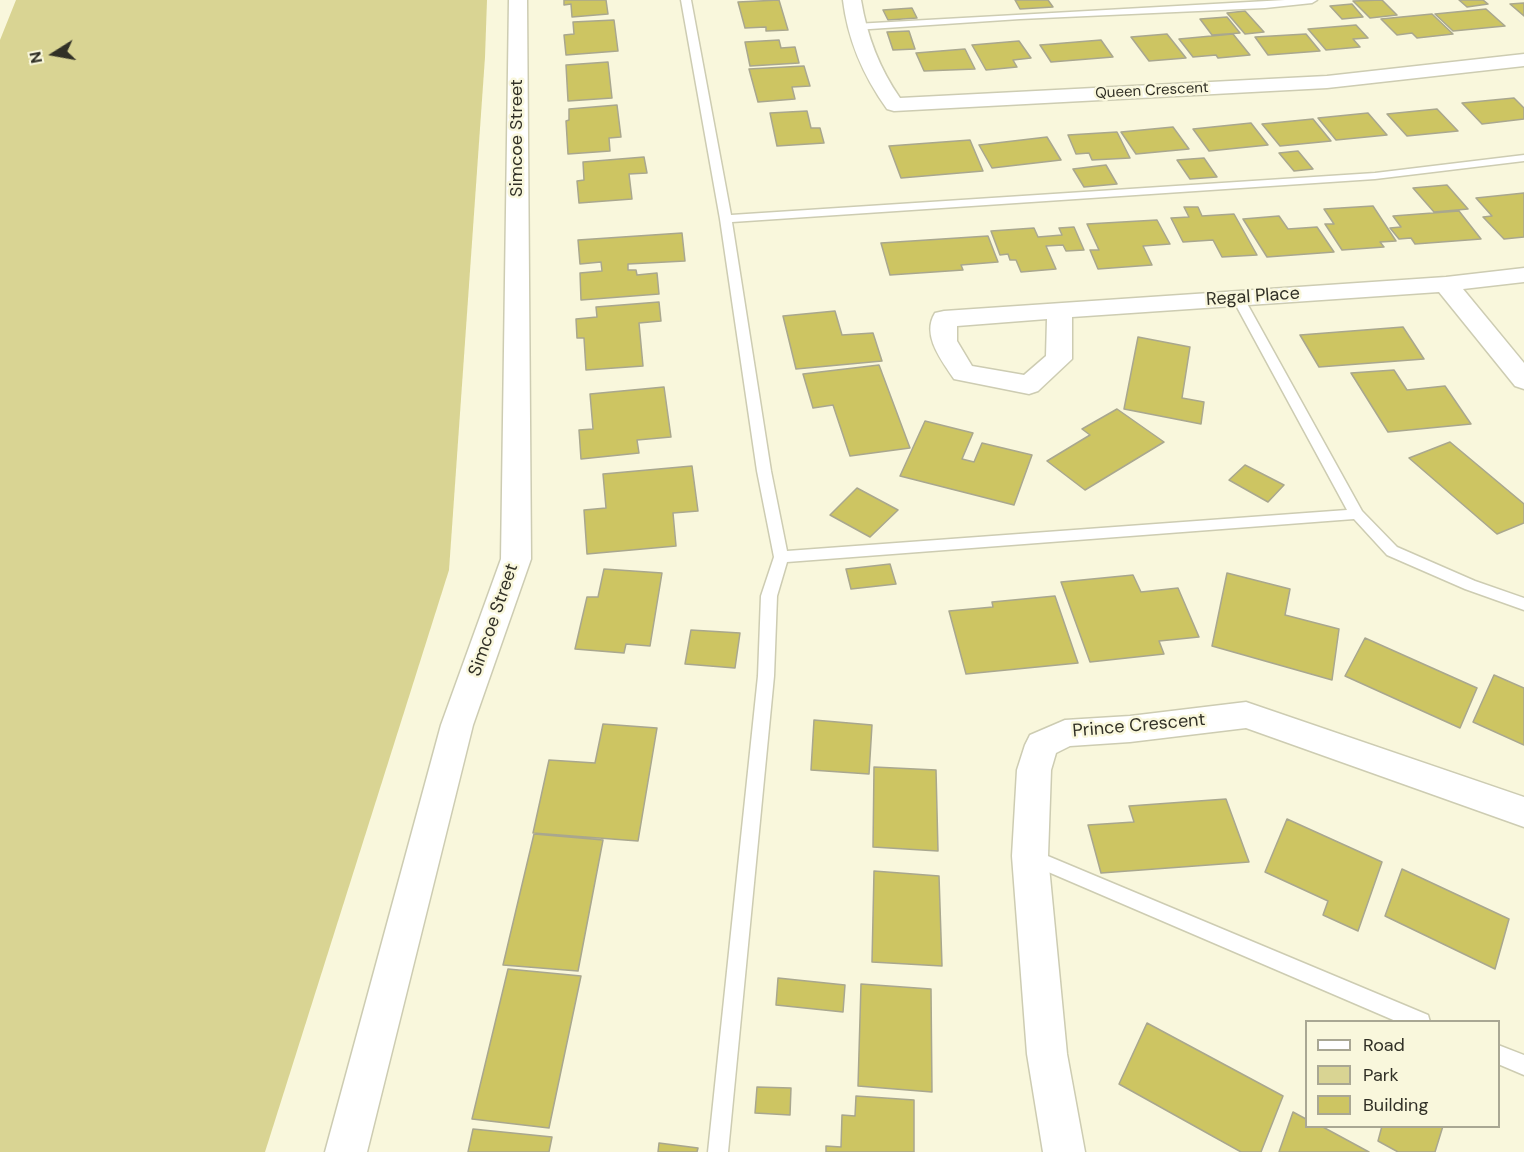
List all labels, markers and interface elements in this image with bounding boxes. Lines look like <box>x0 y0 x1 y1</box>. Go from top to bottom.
north arrow <box>24 24 84 84</box>
text: N <box>24 50 47 65</box>
street label: Simcoe Street <box>506 79 528 197</box>
street label: Queen Crescent <box>1095 79 1209 103</box>
street label: Regal Place <box>1205 283 1301 311</box>
street label: Simcoe Street <box>465 561 523 679</box>
street label: Prince Crescent <box>1072 709 1206 743</box>
legend <box>1305 1020 1500 1128</box>
text: Road <box>1363 1033 1405 1057</box>
text: Park <box>1363 1063 1399 1087</box>
text: Building <box>1363 1093 1428 1117</box>

